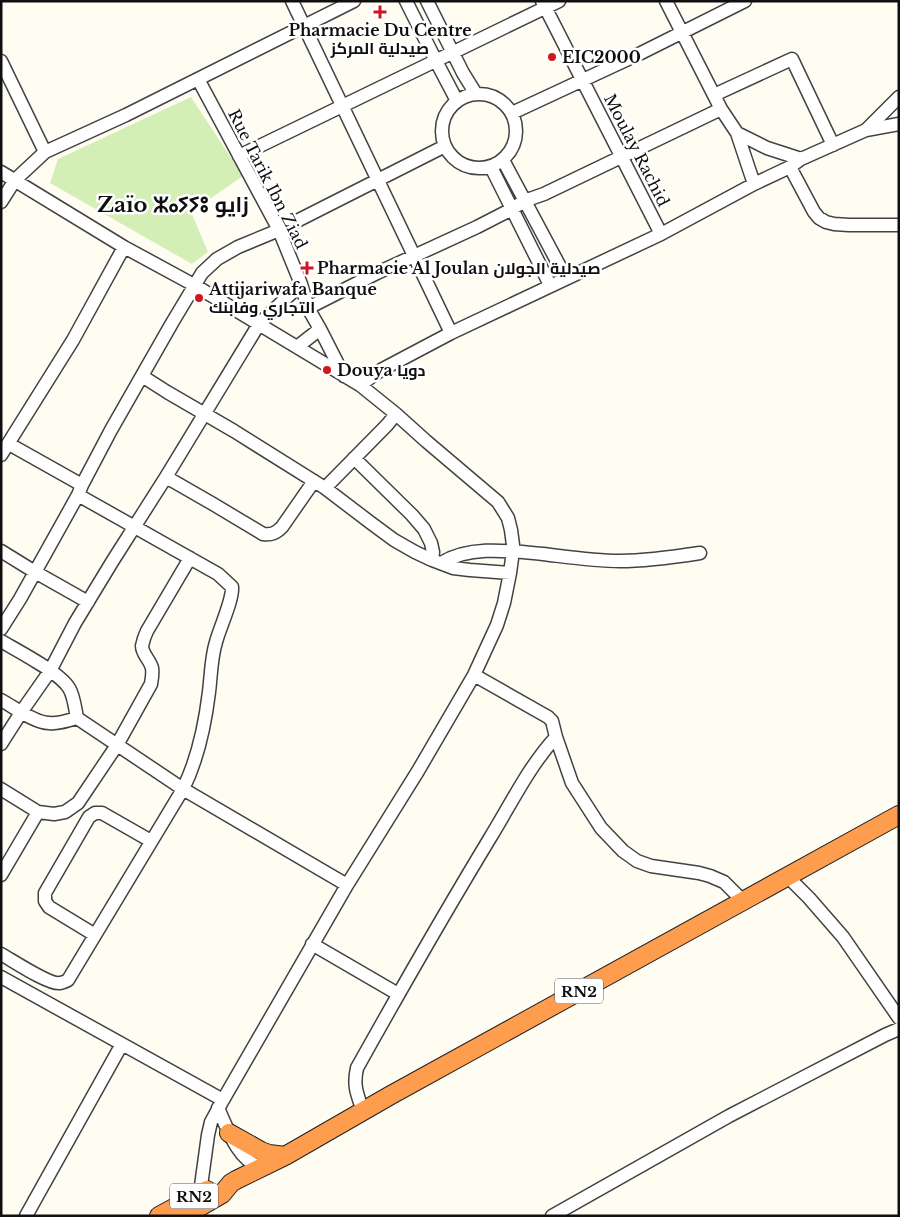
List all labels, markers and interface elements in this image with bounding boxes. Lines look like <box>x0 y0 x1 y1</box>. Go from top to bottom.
marker: Pharmacie Du Centre صيدلية المركز <box>374 6 386 18</box>
place label: Pharmacie Du Centre صيدلية المركز <box>288 20 472 58</box>
place label: EIC2000 <box>562 47 641 67</box>
marker: EIC2000 <box>546 51 558 63</box>
street label: Moulay Rachid <box>600 90 674 210</box>
street label: Rue Tarik Ibn Ziad <box>224 106 312 252</box>
district label: Zaïo ⵣⴰⵢⵢⵓ زايو <box>97 192 249 218</box>
place label: Pharmacie Al Joulan صيدلية الجولان <box>317 258 601 278</box>
marker: Pharmacie Al Joulan صيدلية الجولان <box>301 262 313 274</box>
place label: Attijariwafa Banque التجاري وفابنك <box>208 279 377 320</box>
marker: Attijariwafa Banque التجاري وفابنك <box>193 292 205 304</box>
place label: Douya دويا <box>337 360 426 380</box>
marker: Douya دويا <box>321 364 333 376</box>
road number: RN2 <box>555 978 603 1004</box>
road number: RN2 <box>170 1184 218 1208</box>

